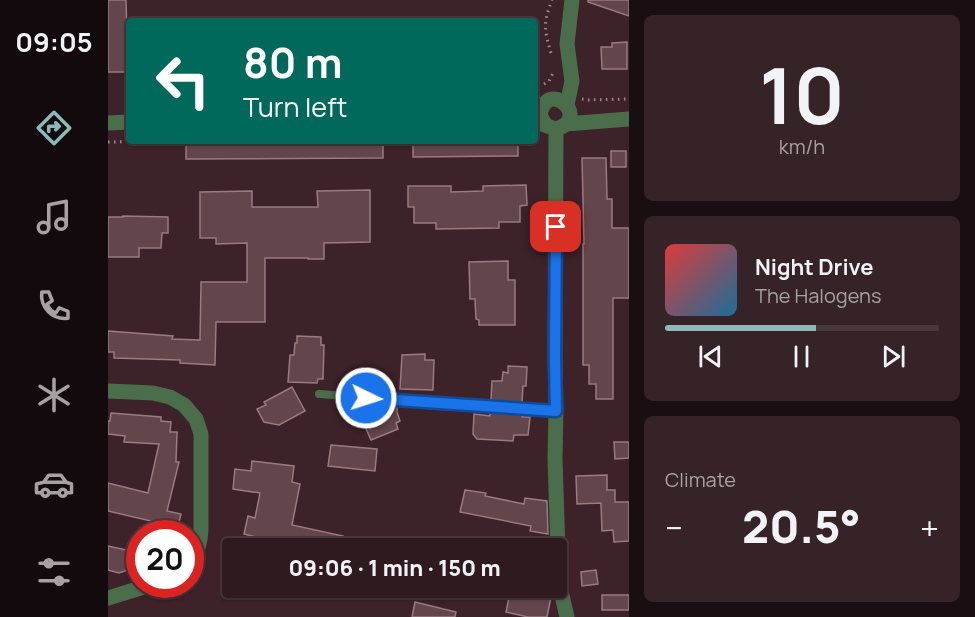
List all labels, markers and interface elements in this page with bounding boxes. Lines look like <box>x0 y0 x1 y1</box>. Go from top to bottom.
text: 09:05 <box>15 23 93 60</box>
text: 80 m <box>243 33 343 91</box>
text: 10 <box>759 41 845 147</box>
icon: left <box>144 42 222 120</box>
text: Turn left <box>243 88 347 125</box>
icon: directions <box>33 107 75 149</box>
text: km/h <box>779 133 825 160</box>
icon: music <box>33 196 75 238</box>
pin <box>530 201 581 252</box>
icon: arrive <box>539 210 572 243</box>
text: Night Drive <box>755 252 874 282</box>
text: The Halogens <box>755 282 881 309</box>
icon: phone <box>33 285 75 327</box>
icon: previous <box>694 340 727 373</box>
icon: pause <box>785 340 818 373</box>
icon: next <box>877 340 910 373</box>
position arrow <box>334 366 398 430</box>
icon: climate <box>33 374 75 416</box>
icon: car <box>33 463 75 505</box>
text: Climate <box>665 466 736 493</box>
text: 20.5° <box>742 495 861 557</box>
text: − <box>665 505 683 550</box>
text: + <box>920 505 939 550</box>
speed limit sign: 20 <box>126 520 204 598</box>
icon: filters <box>33 551 75 593</box>
text: 09:06 · 1 min · 150 m <box>288 553 501 583</box>

